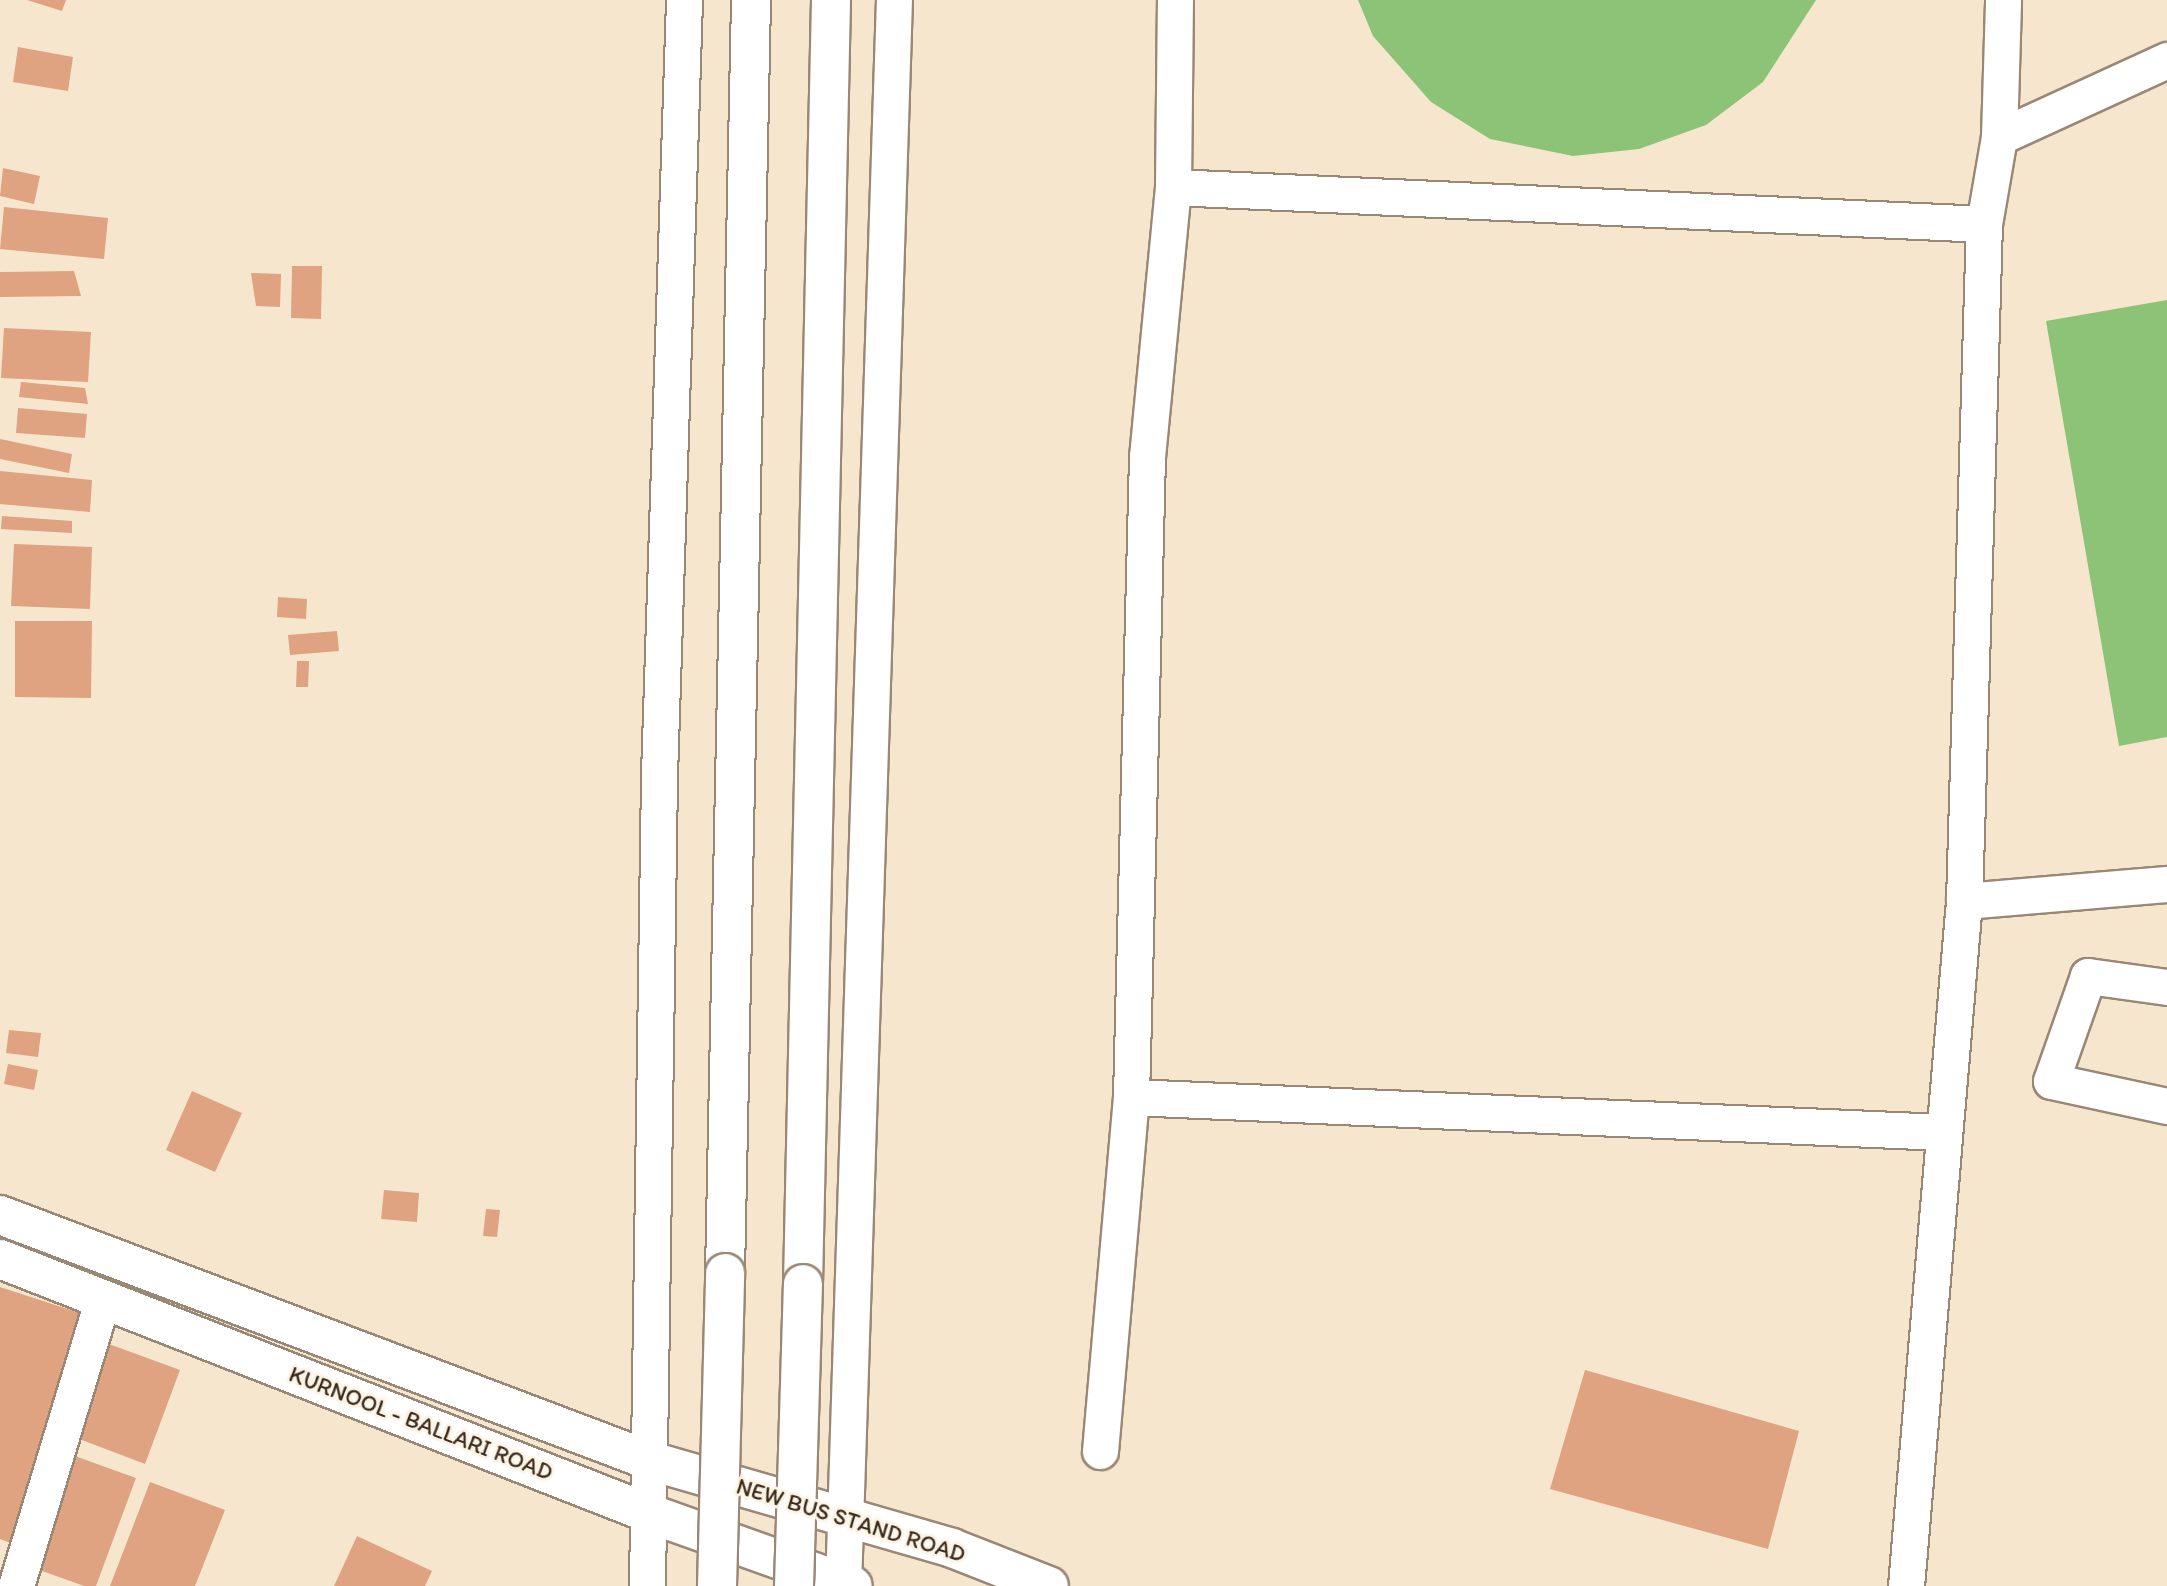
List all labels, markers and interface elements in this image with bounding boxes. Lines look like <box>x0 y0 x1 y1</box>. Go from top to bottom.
street label: KURNOOL - BALLARI ROAD <box>286 1360 556 1486</box>
street label: NEW BUS STAND ROAD <box>733 1472 969 1568</box>

